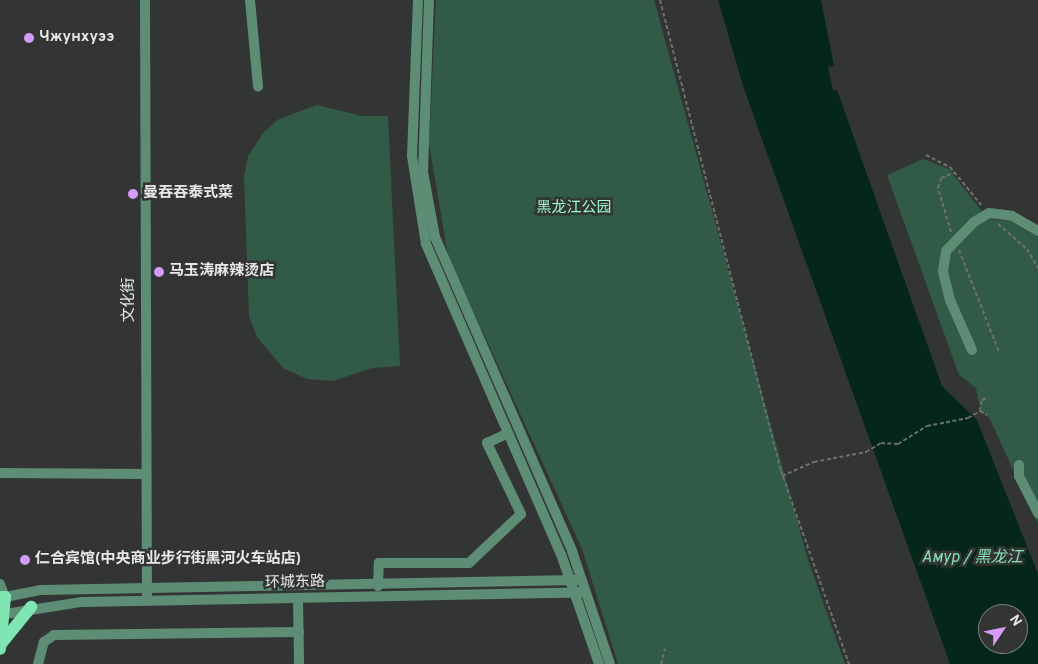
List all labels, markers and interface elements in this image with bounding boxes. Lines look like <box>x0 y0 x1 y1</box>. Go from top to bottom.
place label: Чжунхуээ <box>39 29 114 47</box>
marker: Чжунхуээ <box>23 32 35 44</box>
place label: 曼吞吞泰式菜 <box>143 185 233 203</box>
marker: 曼吞吞泰式菜 <box>127 188 139 200</box>
park label: 黑龙江公园 <box>537 200 611 218</box>
place label: 马玉涛麻辣烫店 <box>169 263 274 281</box>
marker: 马玉涛麻辣烫店 <box>153 266 165 278</box>
street label: 文化街 <box>121 278 139 322</box>
water label: Амур / 黑龙江 <box>922 548 1022 568</box>
place label: 仁合宾馆(中央商业步行街黑河火车站店) <box>35 551 301 569</box>
marker: 仁合宾馆(中央商业步行街黑河火车站店) <box>19 554 31 566</box>
street label: 环城东路 <box>265 573 325 593</box>
north arrow <box>978 604 1028 654</box>
text: N <box>1005 612 1025 630</box>

